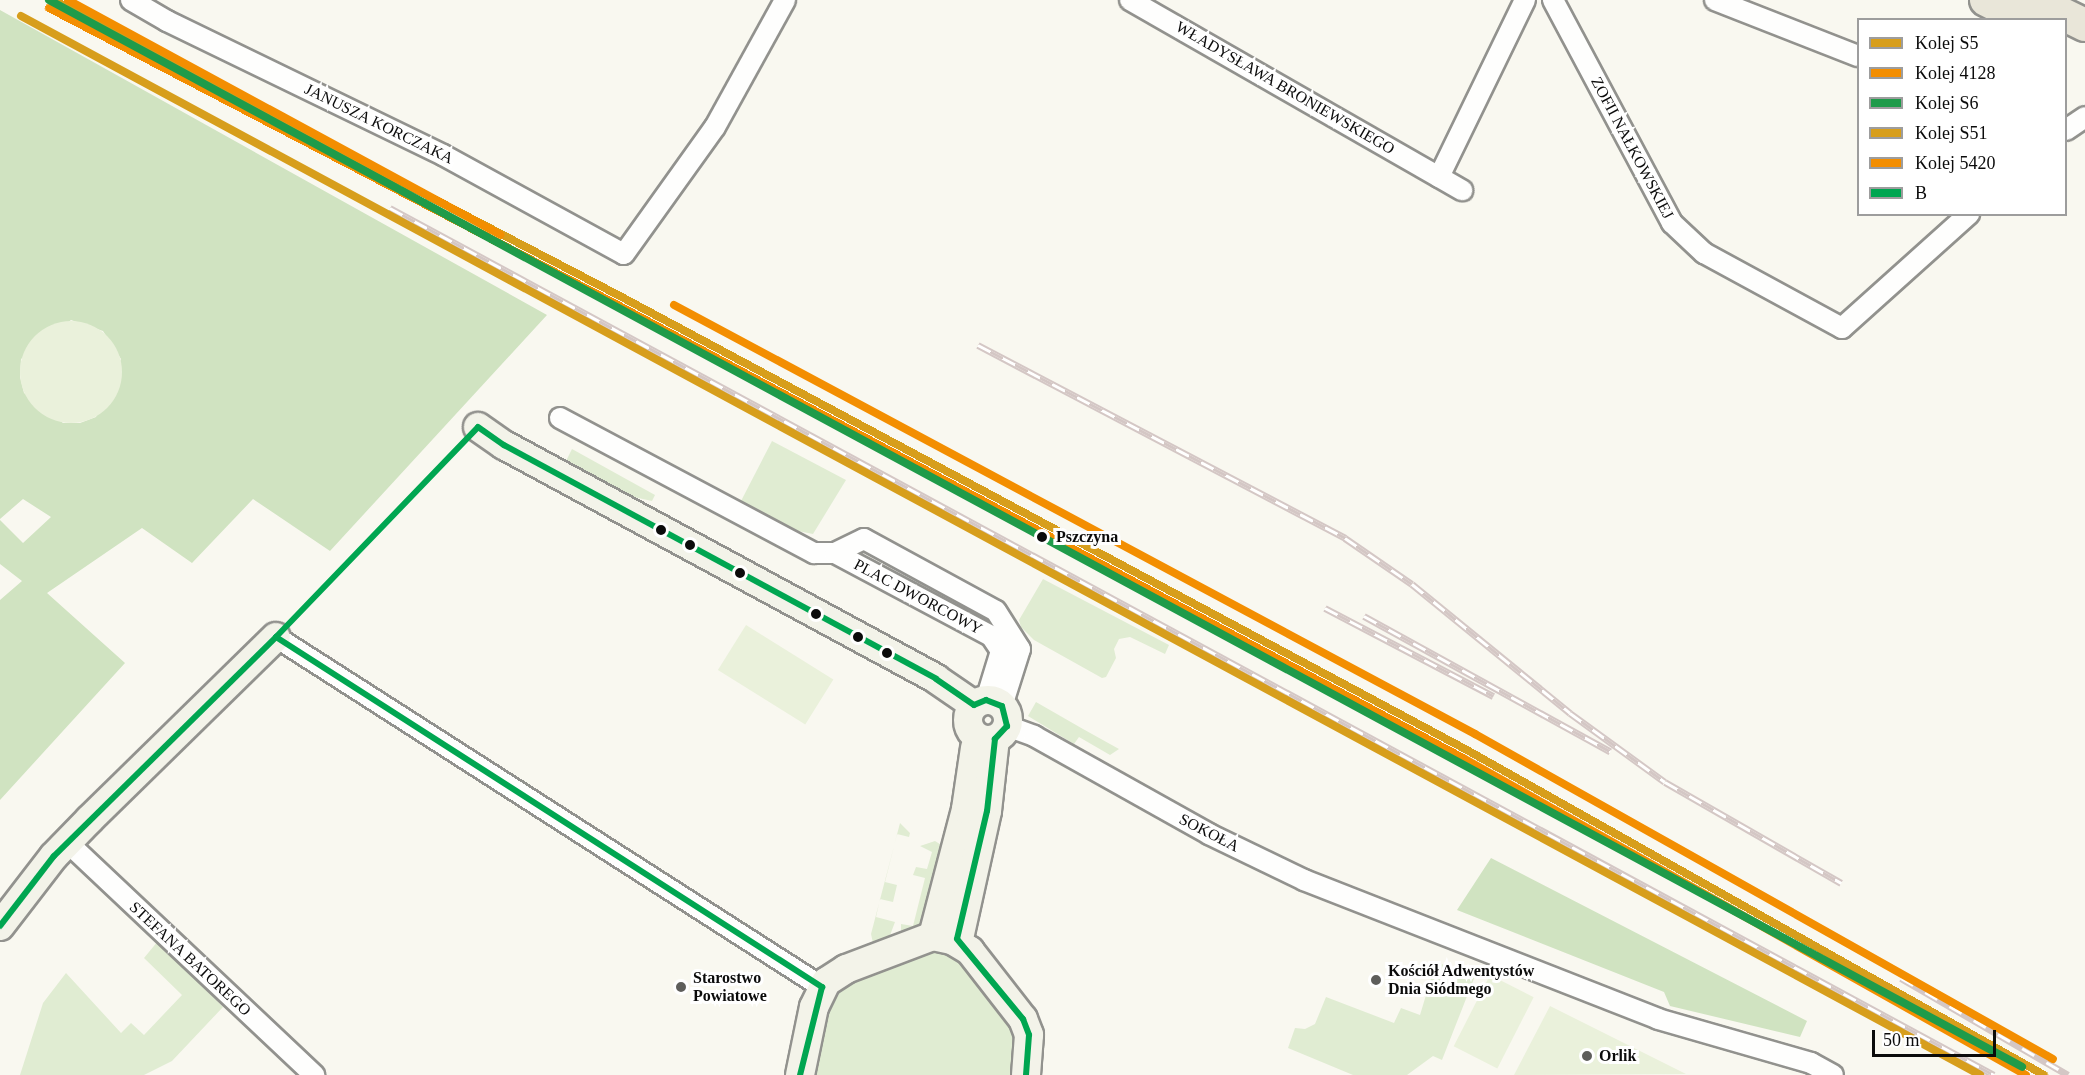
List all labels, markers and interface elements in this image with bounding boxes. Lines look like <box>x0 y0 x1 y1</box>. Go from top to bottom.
street label: WŁADYSŁAWA BRONIEWSKIEGO <box>1172 17 1398 159</box>
legend <box>1857 18 2067 216</box>
text: Kolej S5 <box>1915 33 1979 53</box>
text: Kolej 4128 <box>1915 63 1996 83</box>
street label: ZOFII NAŁKOWSKIEJ <box>1586 74 1678 222</box>
street label: JANUSZA KORCZAKA <box>301 79 457 169</box>
text: Kolej S6 <box>1915 93 1979 113</box>
text: Kolej S51 <box>1915 123 1988 143</box>
text: Kolej 5420 <box>1915 153 1996 173</box>
text: B <box>1915 183 1927 203</box>
unlabelled marker <box>655 524 667 536</box>
place label: Pszczyna <box>1056 527 1118 547</box>
marker: Pszczyna <box>1033 528 1051 546</box>
unlabelled marker <box>684 539 696 551</box>
street label: PLAC DWORCOWY <box>851 555 985 639</box>
unlabelled marker <box>734 567 746 579</box>
unlabelled marker <box>810 608 822 620</box>
unlabelled marker <box>852 631 864 643</box>
unlabelled marker <box>881 647 893 659</box>
street label: SOKOŁA <box>1176 810 1242 856</box>
street label: STEFANA BATOREGO <box>125 897 255 1021</box>
place label: Kościół Adwentystów Dnia Siódmego <box>1388 961 1535 999</box>
place label: Starostwo Powiatowe <box>693 968 767 1006</box>
marker: Kościół Adwentystów Dnia Siódmego <box>1369 973 1383 987</box>
marker: Starostwo Powiatowe <box>674 980 688 994</box>
scale bar <box>1875 1018 2000 1056</box>
text: 50 m <box>1883 1030 1920 1050</box>
place label: Orlik <box>1599 1046 1636 1066</box>
marker: Orlik <box>1580 1049 1594 1063</box>

